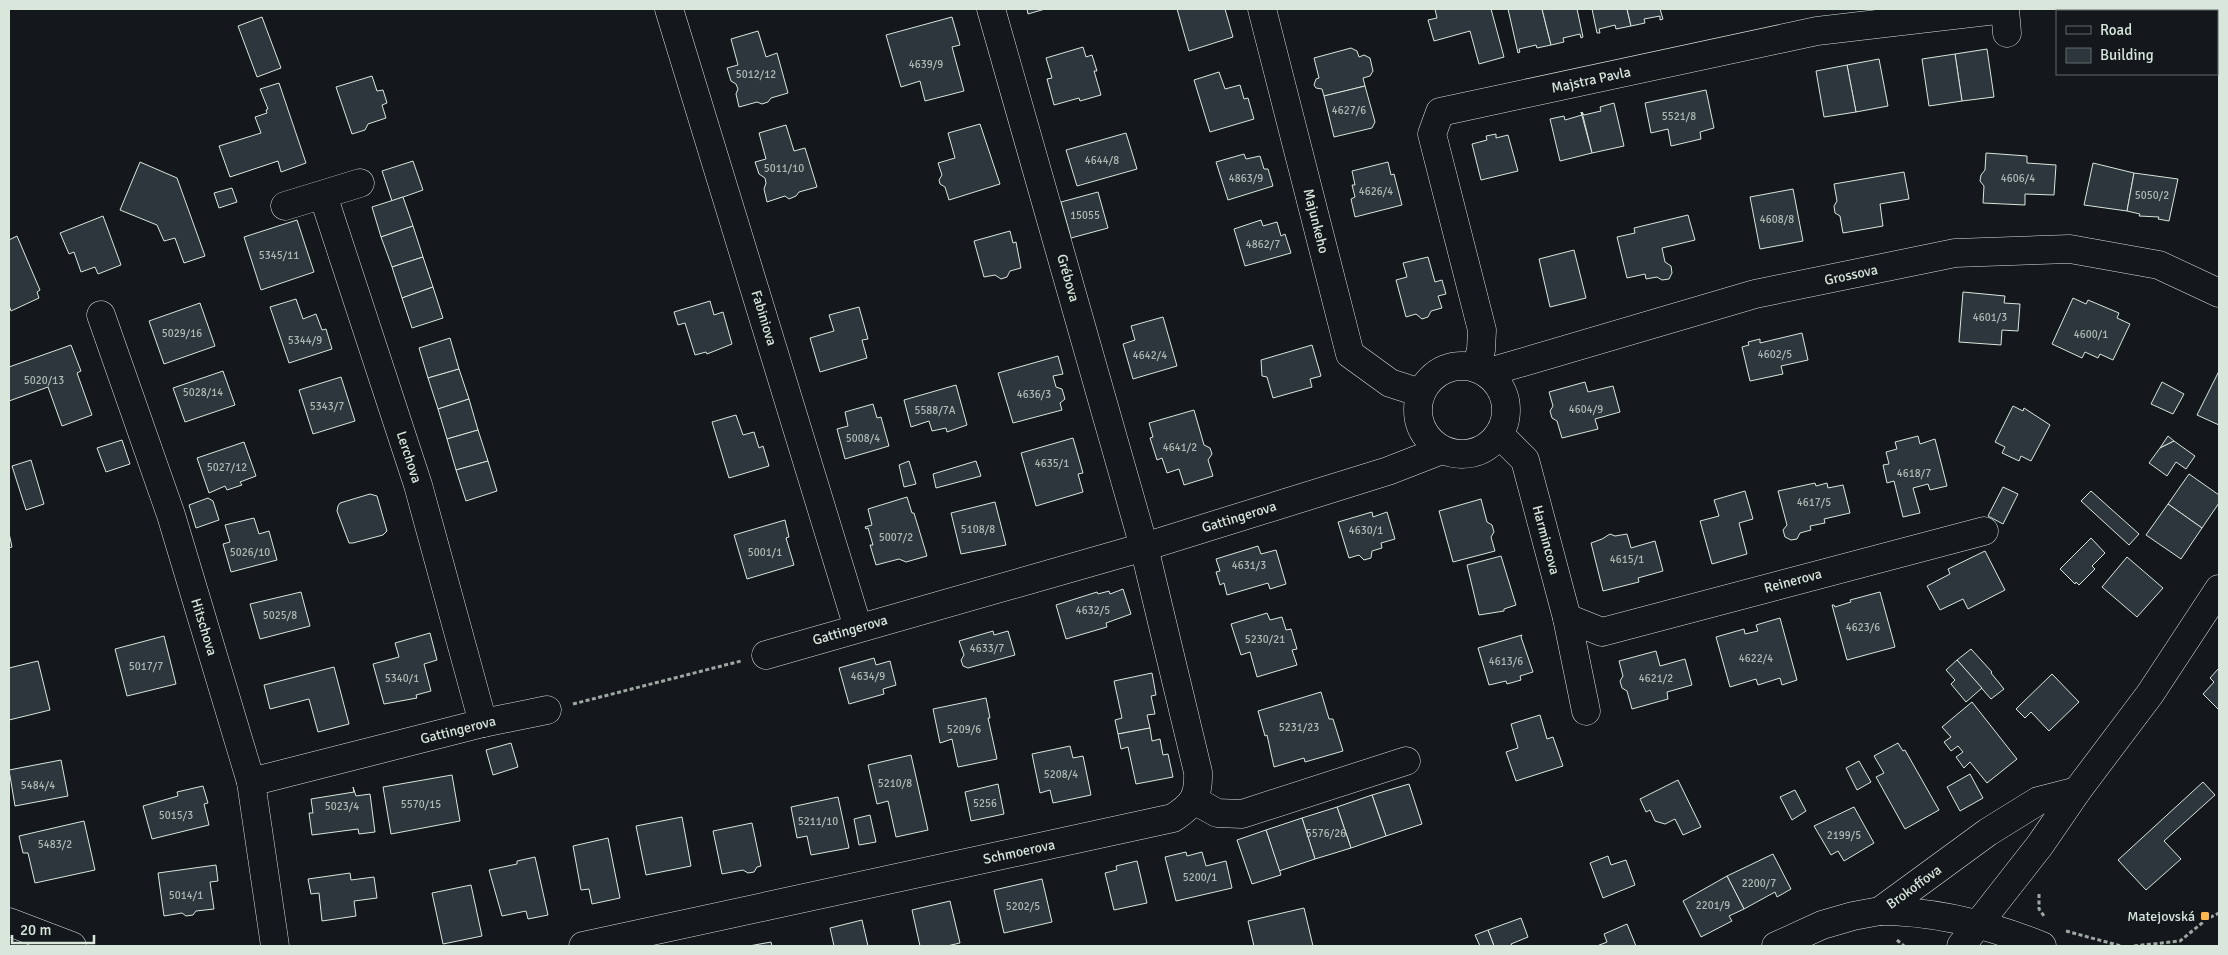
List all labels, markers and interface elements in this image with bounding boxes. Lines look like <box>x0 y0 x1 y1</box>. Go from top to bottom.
legend <box>2056 10 2218 75</box>
text: Road <box>2100 21 2132 39</box>
text: Building <box>2100 46 2154 64</box>
house number: 4639/9 <box>909 58 943 71</box>
street label: Majstra Pavla <box>1550 63 1632 97</box>
house number: 5012/12 <box>736 68 776 81</box>
house number: 4627/6 <box>1332 104 1366 117</box>
house number: 5521/8 <box>1662 110 1696 123</box>
house number: 4644/8 <box>1085 154 1119 167</box>
house number: 5011/10 <box>764 162 804 175</box>
house number: 4863/9 <box>1229 172 1263 185</box>
house number: 4606/4 <box>2001 172 2035 185</box>
house number: 4626/4 <box>1359 185 1393 198</box>
street label: Majunkeho <box>1300 187 1332 255</box>
house number: 5050/2 <box>2135 189 2169 202</box>
house number: 15055 <box>1070 209 1100 222</box>
house number: 4608/8 <box>1760 213 1794 226</box>
house number: 4862/7 <box>1246 238 1280 251</box>
house number: 5345/11 <box>259 249 299 262</box>
street label: Grébova <box>1053 252 1083 304</box>
street label: Grossova <box>1823 261 1879 289</box>
street label: Fabiniova <box>748 288 780 348</box>
house number: 4601/3 <box>1973 311 2007 324</box>
house number: 5029/16 <box>162 327 202 340</box>
house number: 4600/1 <box>2074 328 2108 341</box>
house number: 5344/9 <box>288 334 322 347</box>
house number: 4602/5 <box>1758 348 1792 361</box>
house number: 4642/4 <box>1133 349 1167 362</box>
house number: 5020/13 <box>24 374 64 387</box>
house number: 5028/14 <box>183 386 223 399</box>
house number: 4636/3 <box>1017 388 1051 401</box>
house number: 5343/7 <box>310 400 344 413</box>
house number: 4604/9 <box>1569 403 1603 416</box>
house number: 5588/7A <box>914 404 956 417</box>
street label: Lerchova <box>393 429 425 485</box>
house number: 5008/4 <box>846 432 880 445</box>
house number: 4641/2 <box>1163 441 1197 454</box>
house number: 4635/1 <box>1035 457 1069 470</box>
house number: 5027/12 <box>207 461 247 474</box>
house number: 4618/7 <box>1897 467 1931 480</box>
house number: 4617/5 <box>1797 496 1831 509</box>
street label: Gattingerova <box>1200 498 1278 536</box>
street label: Harmincova <box>1529 503 1563 577</box>
house number: 5108/8 <box>961 523 995 536</box>
house number: 4630/1 <box>1349 524 1383 537</box>
house number: 5007/2 <box>879 531 913 544</box>
house number: 5026/10 <box>230 546 270 559</box>
house number: 5001/1 <box>748 546 782 559</box>
house number: 4615/1 <box>1610 553 1644 566</box>
house number: 4631/3 <box>1232 559 1266 572</box>
street label: Reinerova <box>1762 565 1824 597</box>
street label: Hitschova <box>187 596 221 658</box>
house number: 4632/5 <box>1076 604 1110 617</box>
house number: 5025/8 <box>263 609 297 622</box>
street label: Gattingerova <box>811 611 889 649</box>
house number: 4623/6 <box>1846 621 1880 634</box>
house number: 5230/21 <box>1245 633 1285 646</box>
house number: 4633/7 <box>970 642 1004 655</box>
house number: 4622/4 <box>1739 652 1773 665</box>
house number: 4613/6 <box>1489 655 1523 668</box>
house number: 5017/7 <box>129 660 163 673</box>
house number: 4634/9 <box>851 670 885 683</box>
house number: 5340/1 <box>385 672 419 685</box>
house number: 4621/2 <box>1639 672 1673 685</box>
street label: Gattingerova <box>419 712 497 748</box>
house number: 5231/23 <box>1279 721 1319 734</box>
house number: 5209/6 <box>947 723 981 736</box>
house number: 5208/4 <box>1044 768 1078 781</box>
house number: 5210/8 <box>878 777 912 790</box>
house number: 5484/4 <box>21 779 55 792</box>
house number: 5256 <box>973 797 997 810</box>
house number: 5570/15 <box>401 798 441 811</box>
house number: 5023/4 <box>325 800 359 813</box>
house number: 5015/3 <box>159 809 193 822</box>
house number: 5211/10 <box>798 815 838 828</box>
house number: 5576/26 <box>1306 827 1346 840</box>
house number: 2199/5 <box>1827 829 1861 842</box>
street label: Schmoerova <box>982 836 1056 868</box>
house number: 5483/2 <box>38 838 72 851</box>
street label: Brokoffova <box>1883 861 1945 913</box>
house number: 5200/1 <box>1183 871 1217 884</box>
house number: 2200/7 <box>1742 877 1776 890</box>
house number: 5014/1 <box>169 889 203 902</box>
house number: 2201/9 <box>1696 899 1730 912</box>
house number: 5202/5 <box>1006 900 1040 913</box>
place label: Matejovská <box>2127 908 2195 925</box>
marker: Matejovská <box>2199 910 2211 922</box>
scale bar <box>12 912 95 944</box>
text: 20 m <box>20 921 51 939</box>

